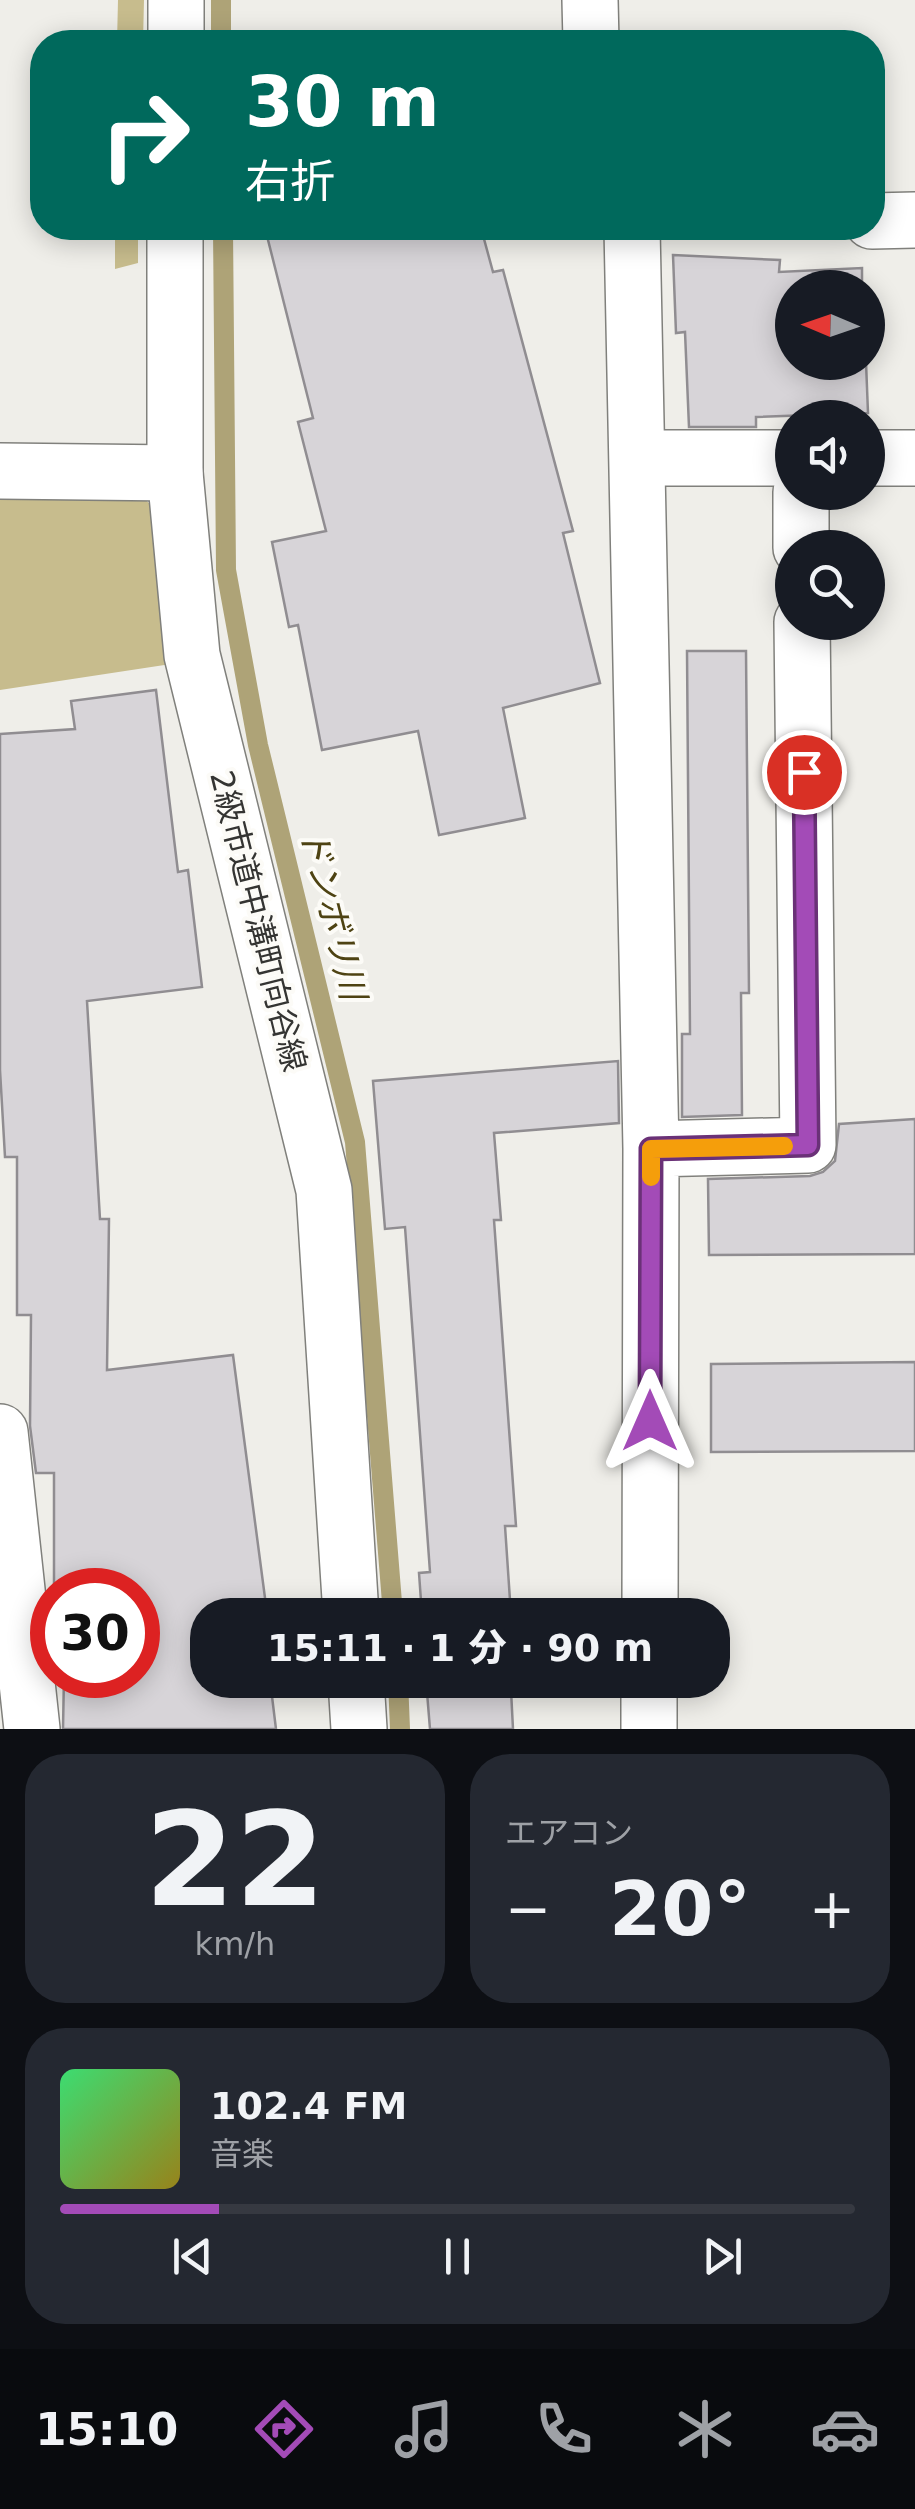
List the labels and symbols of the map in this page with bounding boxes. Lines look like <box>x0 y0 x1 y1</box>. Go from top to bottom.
north arrow <box>775 270 885 380</box>
pin <box>762 730 847 815</box>
street label: 2級市道中溝町向谷線 <box>202 767 314 1075</box>
water label: ドンボリ川 <box>292 824 375 1008</box>
position arrow <box>598 1369 702 1473</box>
speed limit sign: 30 <box>30 1568 160 1698</box>

